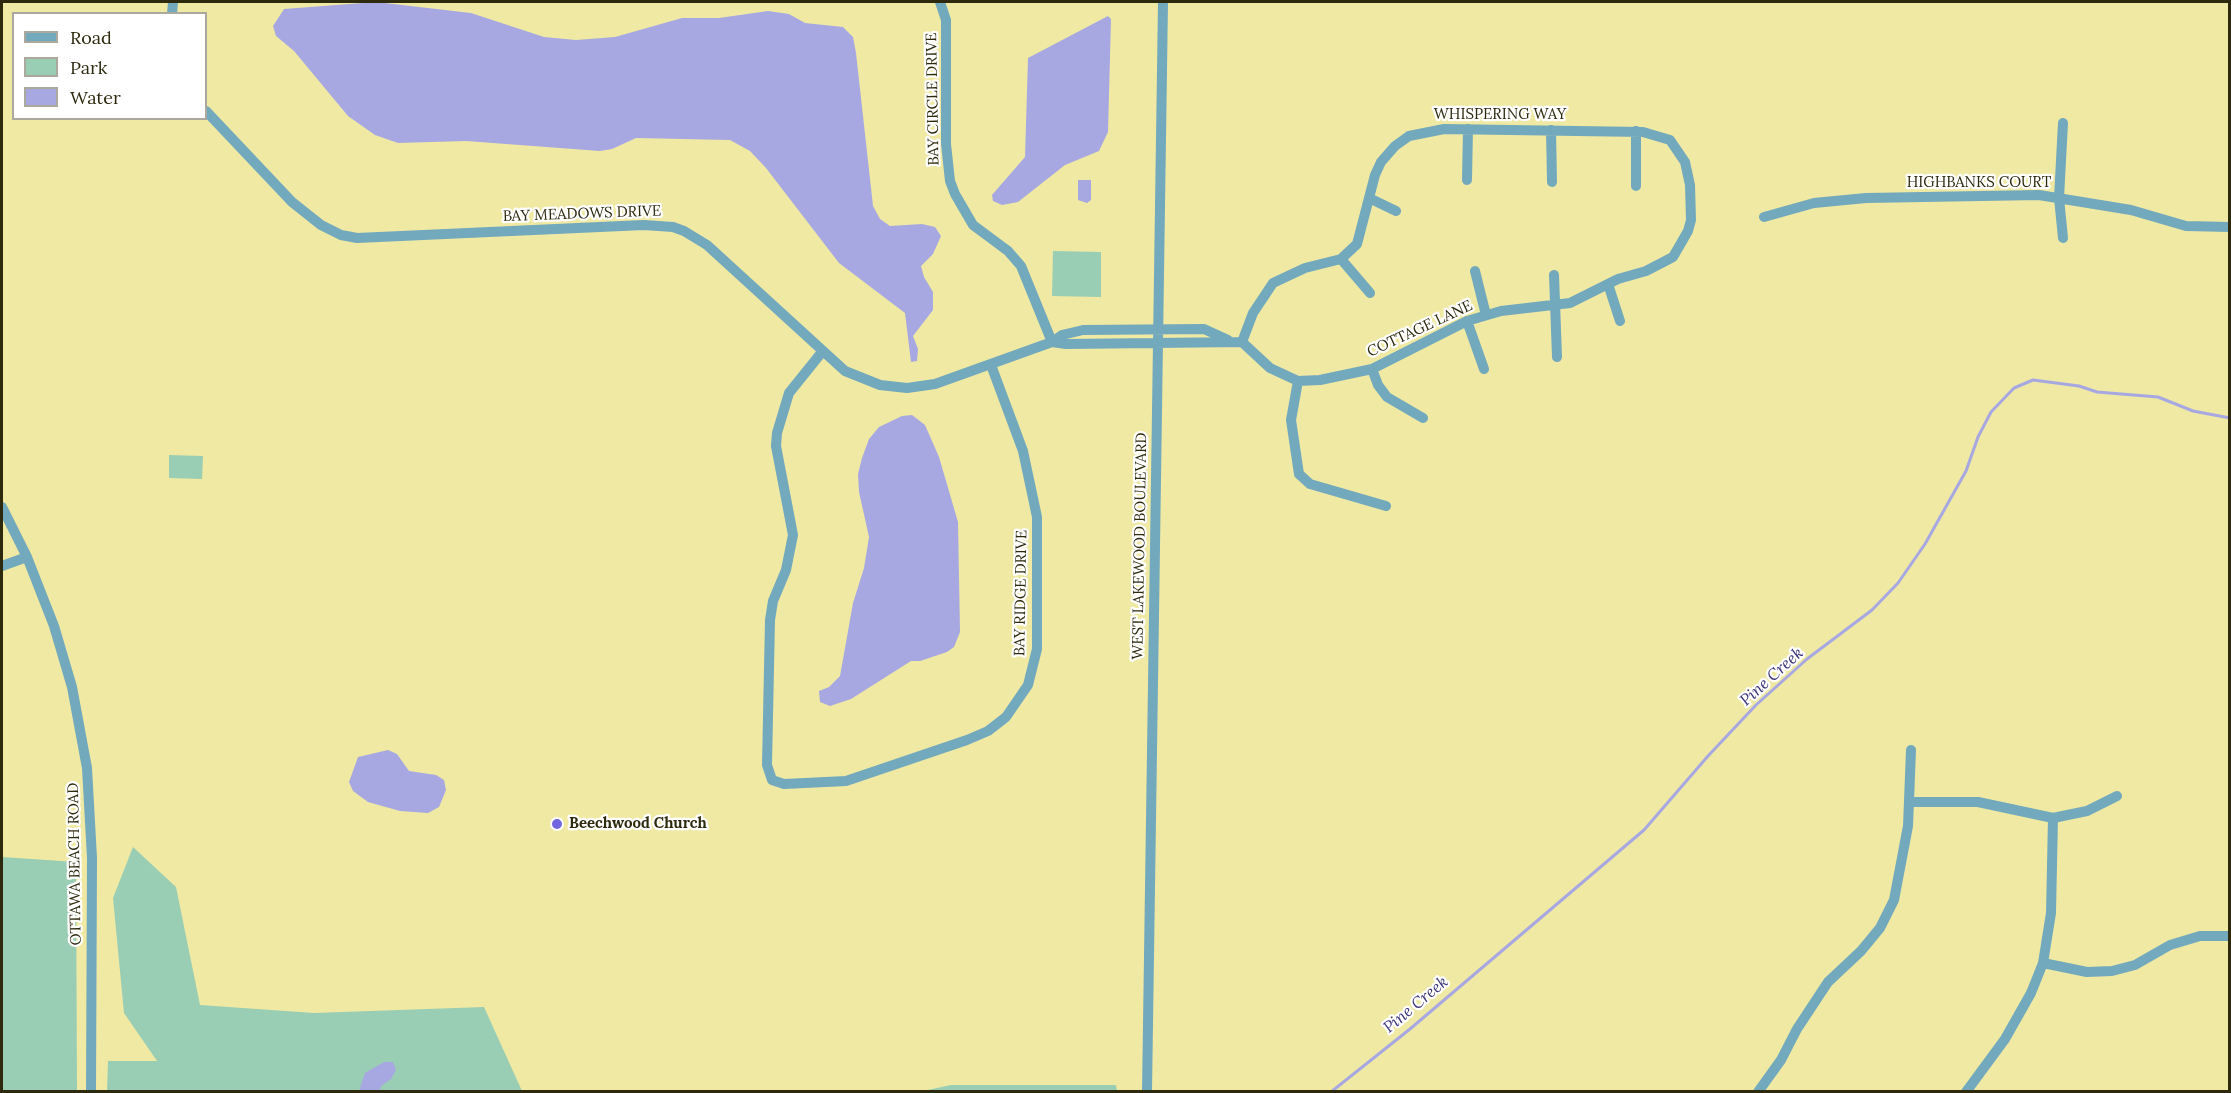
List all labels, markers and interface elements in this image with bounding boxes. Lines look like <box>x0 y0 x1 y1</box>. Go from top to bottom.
legend <box>12 12 207 120</box>
text: Road <box>70 26 112 49</box>
street label: BAY CIRCLE DRIVE <box>923 32 943 166</box>
text: Park <box>70 56 107 79</box>
text: Water <box>70 86 121 109</box>
street label: WHISPERING WAY <box>1434 106 1566 124</box>
street label: HIGHBANKS COURT <box>1907 174 2051 192</box>
street label: BAY MEADOWS DRIVE <box>502 202 662 226</box>
street label: COTTAGE LANE <box>1364 297 1476 361</box>
street label: WEST LAKEWOOD BOULEVARD <box>1129 432 1151 660</box>
street label: BAY RIDGE DRIVE <box>1011 530 1031 656</box>
water label: Pine Creek <box>1737 644 1807 710</box>
street label: OTTAWA BEACH ROAD <box>65 783 85 945</box>
place label: Beechwood Church <box>569 815 707 833</box>
marker: Beechwood Church <box>550 817 564 831</box>
water label: Pine Creek <box>1380 973 1452 1037</box>

